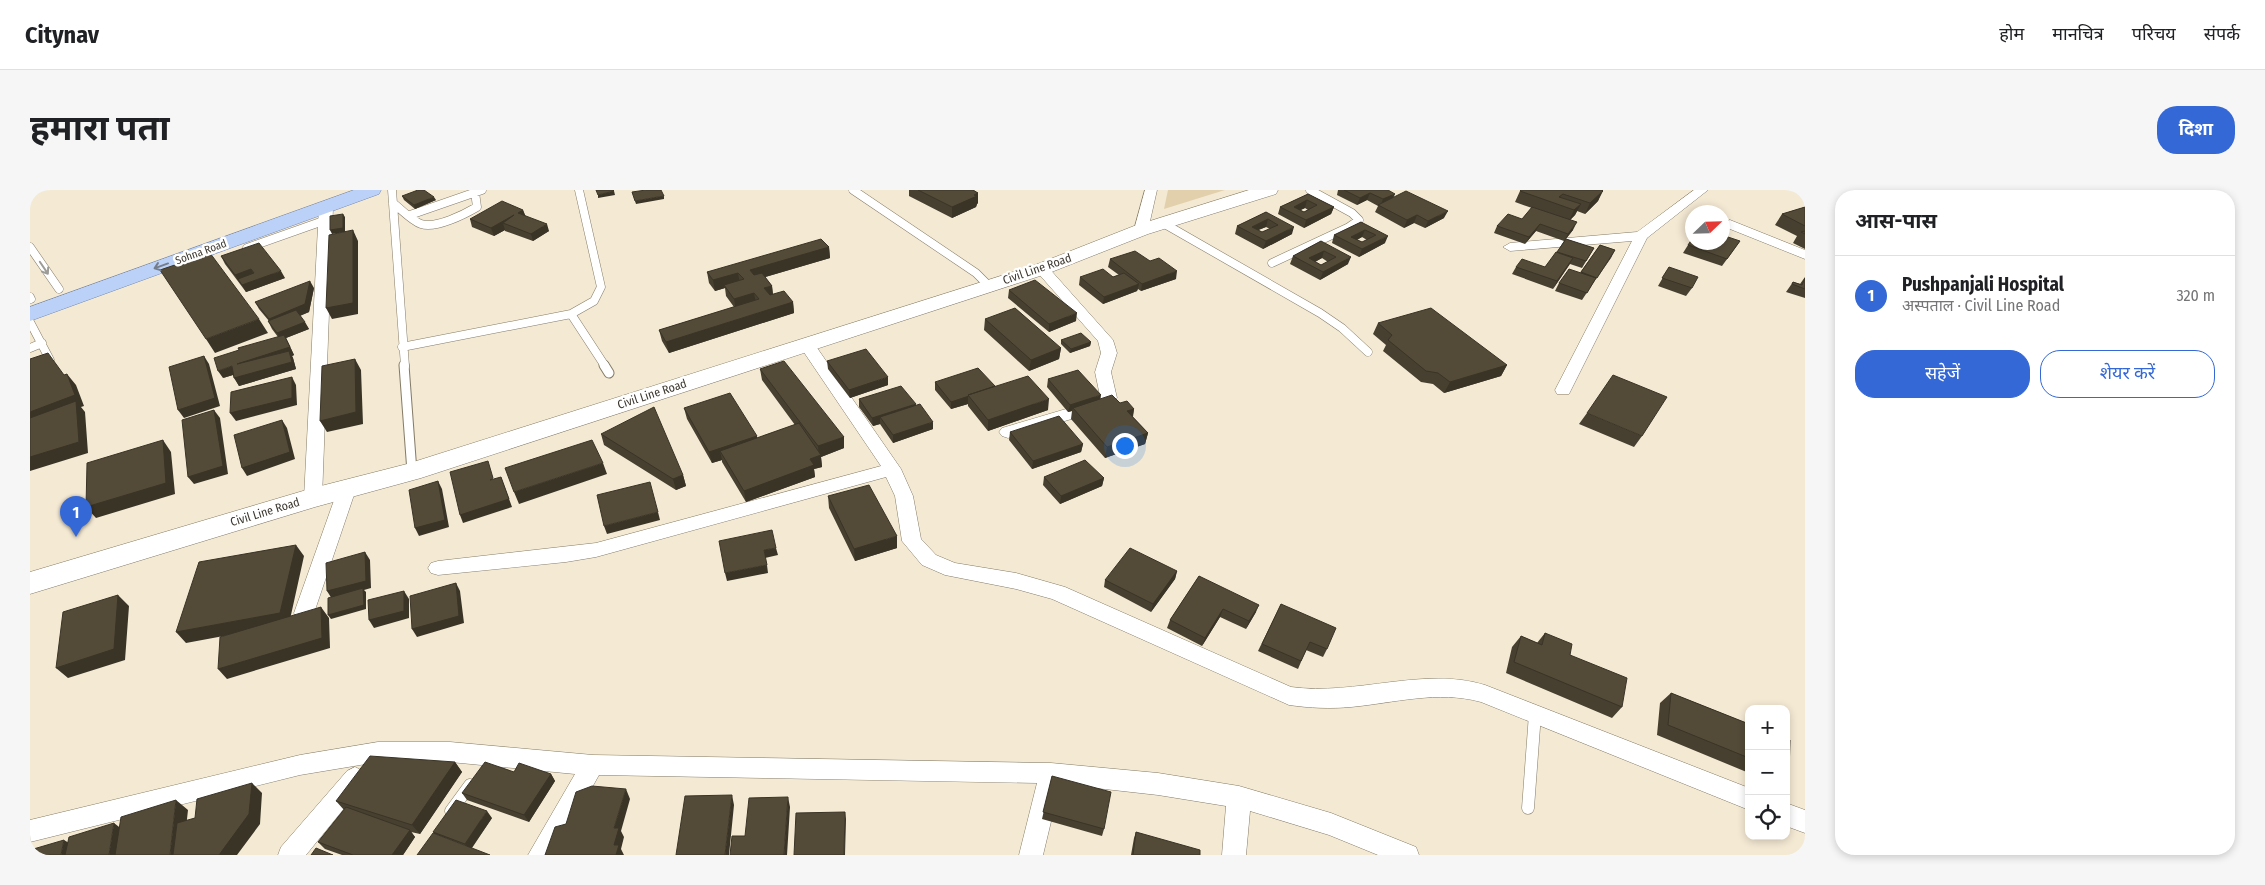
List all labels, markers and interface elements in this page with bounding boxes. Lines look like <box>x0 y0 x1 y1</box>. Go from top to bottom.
text: Citynav <box>25 21 99 49</box>
text: होम <box>1999 23 2024 45</box>
text: मानचित्र <box>2052 23 2104 45</box>
text: परिचय <box>2132 23 2176 45</box>
text: संपर्क <box>2204 23 2240 45</box>
button: दिशा <box>2157 106 2235 154</box>
text: हमारा पता <box>30 107 169 149</box>
north arrow <box>1685 205 1730 250</box>
text: आस-पास <box>1855 208 1937 234</box>
street label: Sohna Road <box>174 237 228 267</box>
street label: Civil Line Road <box>1001 251 1073 287</box>
one-way arrow <box>39 260 49 274</box>
one-way arrow <box>154 262 170 271</box>
text: Pushpanjali Hospital <box>1902 273 2064 296</box>
text: 1 <box>1868 286 1874 305</box>
text: 320 m <box>2176 286 2215 305</box>
text: अस्पताल · Civil Line Road <box>1902 296 2060 315</box>
button: सहेजें <box>1855 350 2030 398</box>
button: शेयर करें <box>2040 350 2215 398</box>
street label: Civil Line Road <box>616 376 688 412</box>
your location <box>1112 433 1138 459</box>
street label: Civil Line Road <box>229 495 301 529</box>
pin: 1 <box>60 496 92 537</box>
map controls <box>1745 705 1790 840</box>
button: + <box>1745 705 1790 750</box>
button: − <box>1745 750 1790 795</box>
button: locate <box>1745 795 1790 840</box>

